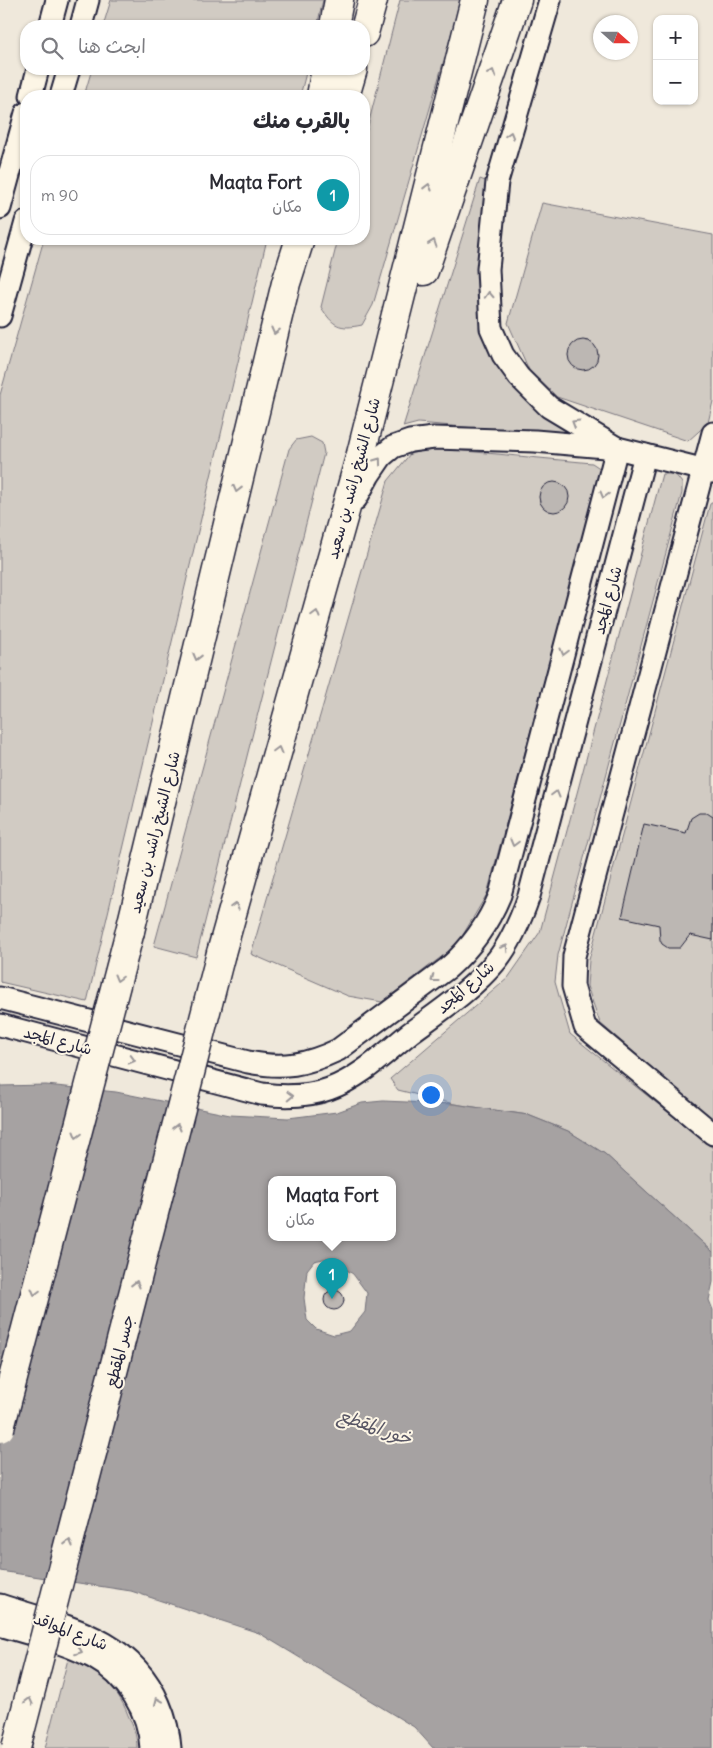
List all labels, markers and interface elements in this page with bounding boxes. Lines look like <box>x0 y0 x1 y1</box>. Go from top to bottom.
north arrow <box>593 15 638 60</box>
map controls <box>653 15 698 105</box>
button: + <box>653 15 698 60</box>
search box <box>20 20 370 75</box>
icon: search <box>38 34 66 62</box>
text: ابحث هنا <box>78 34 146 58</box>
button: − <box>653 60 698 105</box>
one-way arrow <box>486 69 496 77</box>
text: بالقرب منك <box>253 107 350 134</box>
one-way arrow <box>504 130 515 139</box>
text: Maqta Fort <box>209 170 302 194</box>
one-way arrow <box>422 182 433 191</box>
text: 90 m <box>41 185 79 205</box>
text: 1 <box>330 185 336 205</box>
text: مكان <box>272 196 302 216</box>
one-way arrow <box>427 239 437 248</box>
one-way arrow <box>484 291 495 299</box>
one-way arrow <box>270 326 281 335</box>
street label: شارع الشيخ راشد بن سعيد <box>322 395 386 561</box>
one-way arrow <box>571 419 580 429</box>
one-way arrow <box>372 457 381 467</box>
one-way arrow <box>232 484 243 493</box>
one-way arrow <box>600 490 610 498</box>
street label: شارع المَجد <box>588 564 628 637</box>
one-way arrow <box>310 611 320 619</box>
one-way arrow <box>559 648 569 656</box>
one-way arrow <box>192 652 203 661</box>
one-way arrow <box>273 746 283 754</box>
street label: شارع الشيخ راشد بن سعيد <box>124 749 186 916</box>
one-way arrow <box>550 790 561 799</box>
one-way arrow <box>509 839 520 848</box>
one-way arrow <box>229 903 239 911</box>
one-way arrow <box>499 944 508 953</box>
street label: شارع المَجد <box>432 957 499 1019</box>
one-way arrow <box>113 973 123 981</box>
one-way arrow <box>430 973 440 982</box>
street label: شارع المَجد <box>21 1021 94 1061</box>
one-way arrow <box>127 1054 136 1065</box>
your location <box>418 1082 444 1108</box>
one-way arrow <box>286 1090 294 1101</box>
one-way arrow <box>171 1124 181 1132</box>
one-way arrow <box>72 1131 82 1139</box>
popup <box>268 1176 396 1241</box>
text: Maqta Fort <box>285 1183 379 1207</box>
text: مكان <box>285 1209 315 1229</box>
pin: 1 <box>316 1258 348 1299</box>
one-way arrow <box>130 1280 141 1289</box>
one-way arrow <box>31 1288 41 1296</box>
street label: جسر المقطع <box>100 1313 140 1390</box>
water label: خور المقطع <box>334 1403 416 1452</box>
one-way arrow <box>63 1539 74 1548</box>
street label: شارع المواقد <box>30 1608 111 1656</box>
one-way arrow <box>74 1645 83 1656</box>
one-way arrow <box>23 1697 33 1705</box>
one-way arrow <box>154 1697 165 1706</box>

